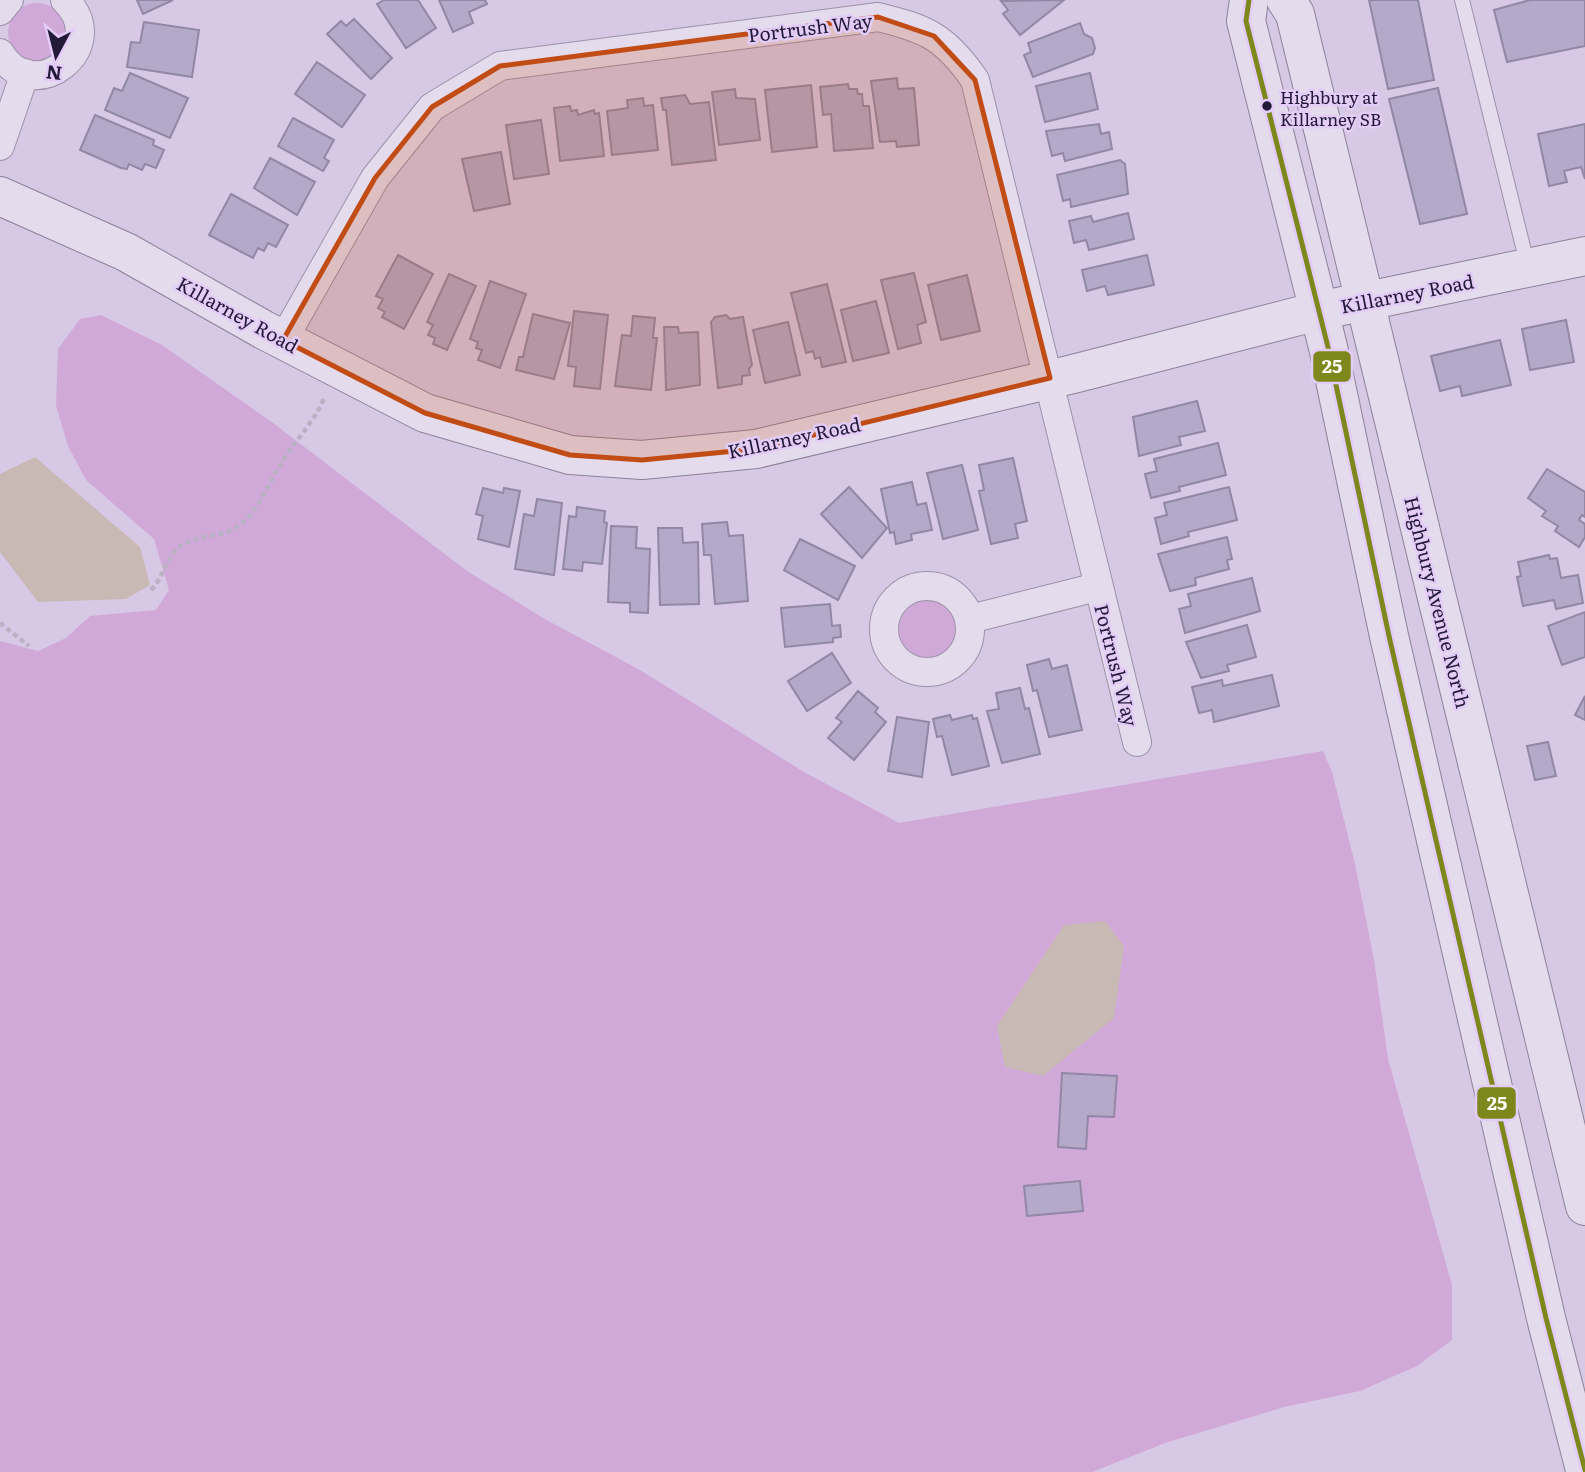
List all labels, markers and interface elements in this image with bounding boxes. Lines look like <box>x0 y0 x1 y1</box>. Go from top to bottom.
street label: Portrush Way <box>746 5 874 49</box>
north arrow <box>21 21 91 91</box>
text: N <box>44 59 63 89</box>
place label: Highbury at Killarney SB <box>1280 84 1381 131</box>
marker: Highbury at Killarney SB <box>1260 99 1274 113</box>
street label: Killarney Road <box>1338 266 1476 320</box>
street label: Killarney Road <box>172 269 304 359</box>
line badge: 25 <box>1312 350 1352 383</box>
text: 25 <box>1322 351 1342 379</box>
street label: Killarney Road <box>725 409 863 465</box>
street label: Highbury Avenue North <box>1398 493 1478 711</box>
street label: Portrush Way <box>1088 601 1146 729</box>
line badge: 25 <box>1476 1086 1517 1120</box>
text: 25 <box>1487 1088 1507 1116</box>

